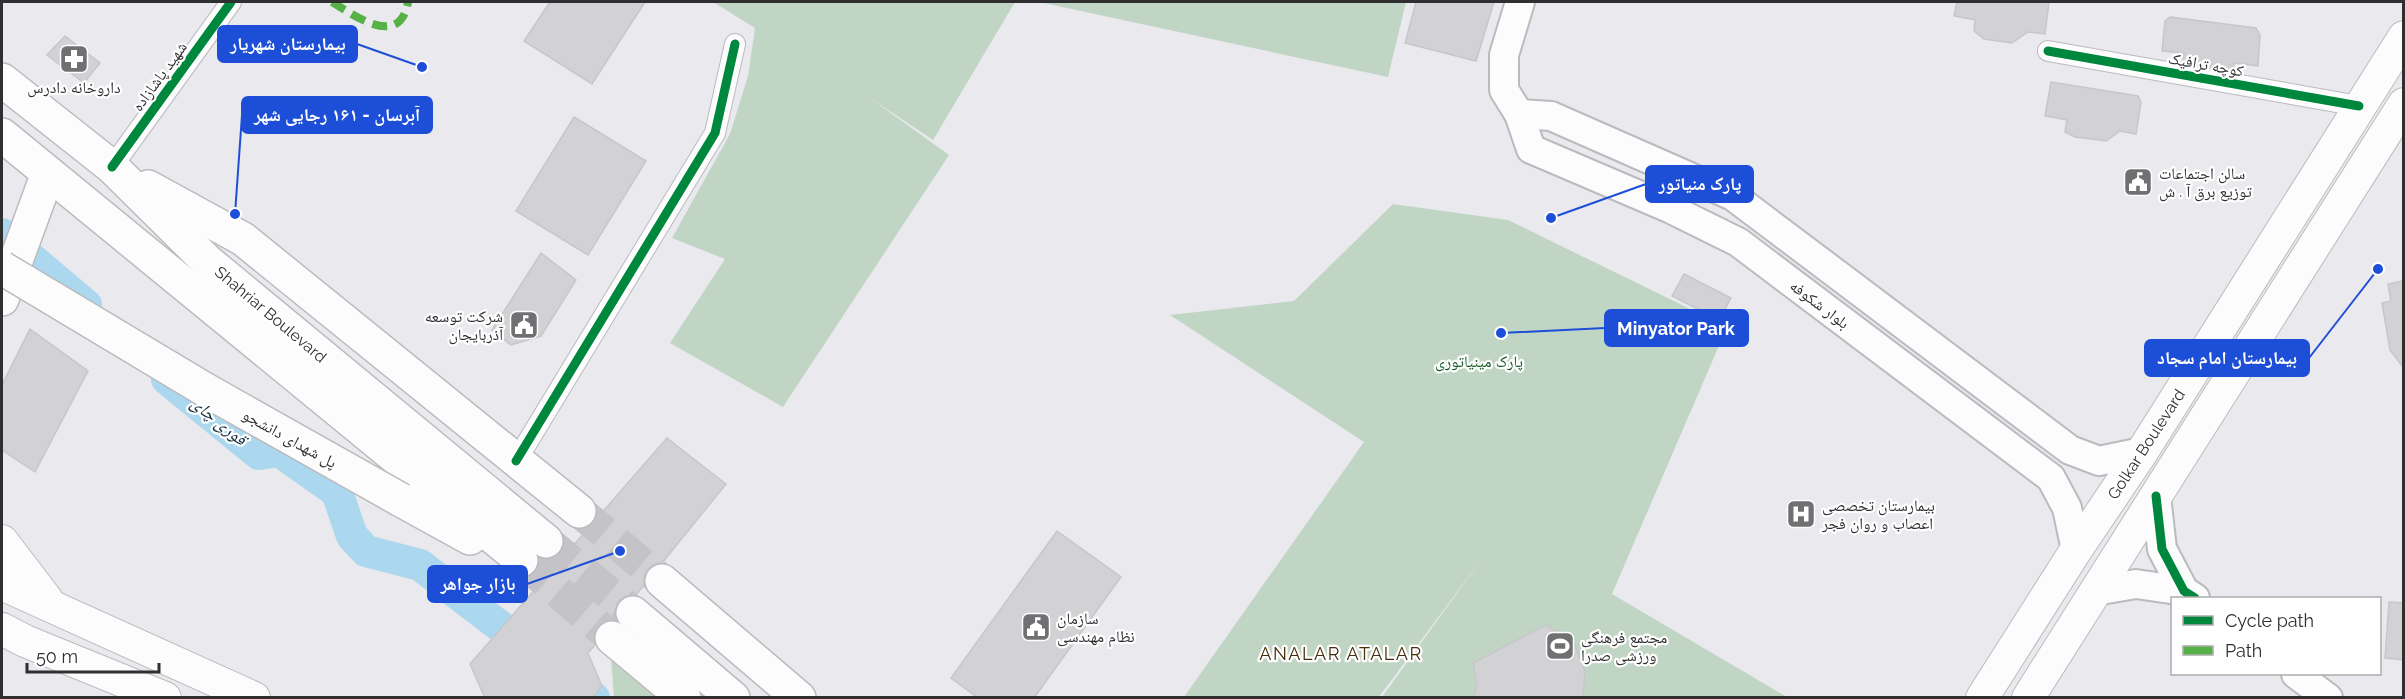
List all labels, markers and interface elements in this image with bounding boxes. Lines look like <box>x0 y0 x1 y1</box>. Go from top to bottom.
callout: بیمارستان شهریار <box>218 26 357 62</box>
text: بیمارستان شهریار <box>229 33 346 55</box>
street label: شهید پاشازاده <box>128 38 191 115</box>
pharmacy icon: داروخانه دادرس <box>58 43 90 75</box>
street label: کوچه ترافیک <box>2167 49 2245 81</box>
place label: داروخانه دادرس <box>27 78 121 98</box>
callout: آبرسان - ۱۶۱ رجایی شهر <box>242 97 432 133</box>
text: آبرسان - ۱۶۱ رجایی شهر <box>253 104 420 126</box>
place label: سالن اجتماعات توزیع برق آ . ش <box>2159 164 2252 202</box>
callout: پارک منیاتور <box>1646 166 1753 202</box>
public building icon: سالن اجتماعات توزیع برق آ . ش <box>2122 166 2154 198</box>
text: پارک منیاتور <box>1658 173 1741 195</box>
street label: Shahriar Boulevard <box>211 262 330 367</box>
street label: بلوار شکوفه <box>1786 276 1853 333</box>
place label: شرکت توسعه آذربایجان <box>425 307 504 345</box>
public building icon: شرکت توسعه آذربایجان <box>508 309 540 341</box>
callout: Minyator Park <box>1605 310 1748 346</box>
text: Minyator Park <box>1617 318 1736 339</box>
callout: بیمارستان امام سجاد <box>2145 340 2309 376</box>
text: بیمارستان امام سجاد <box>2157 347 2297 370</box>
park label: پارک مینیاتوری <box>1435 352 1523 372</box>
street label: Golkar Boulevard <box>2104 386 2189 503</box>
water label: قوری چای <box>187 392 253 452</box>
street label: پل شهدای دانشجو <box>239 405 340 473</box>
place label: بیمارستان تخصصی اعصاب و روان فجر <box>1821 496 1935 534</box>
hospital icon: بیمارستان تخصصی اعصاب و روان فجر <box>1785 498 1817 530</box>
callout: بازار جواهر <box>428 566 527 602</box>
text: بازار جواهر <box>439 573 516 595</box>
legend <box>2171 597 2381 675</box>
place label: سازمان نظام مهندسی <box>1057 609 1135 647</box>
text: Cycle path <box>2225 610 2314 631</box>
public building icon: سازمان نظام مهندسی <box>1020 611 1052 643</box>
place label: مجتمع فرهنگی ورزشی صدرا <box>1581 628 1667 666</box>
sports icon: مجتمع فرهنگی ورزشی صدرا <box>1544 630 1576 662</box>
scale bar <box>27 636 159 674</box>
text: Path <box>2225 640 2262 661</box>
district label: ANALAR ATALAR <box>1259 643 1423 664</box>
text: 50 m <box>36 646 78 667</box>

